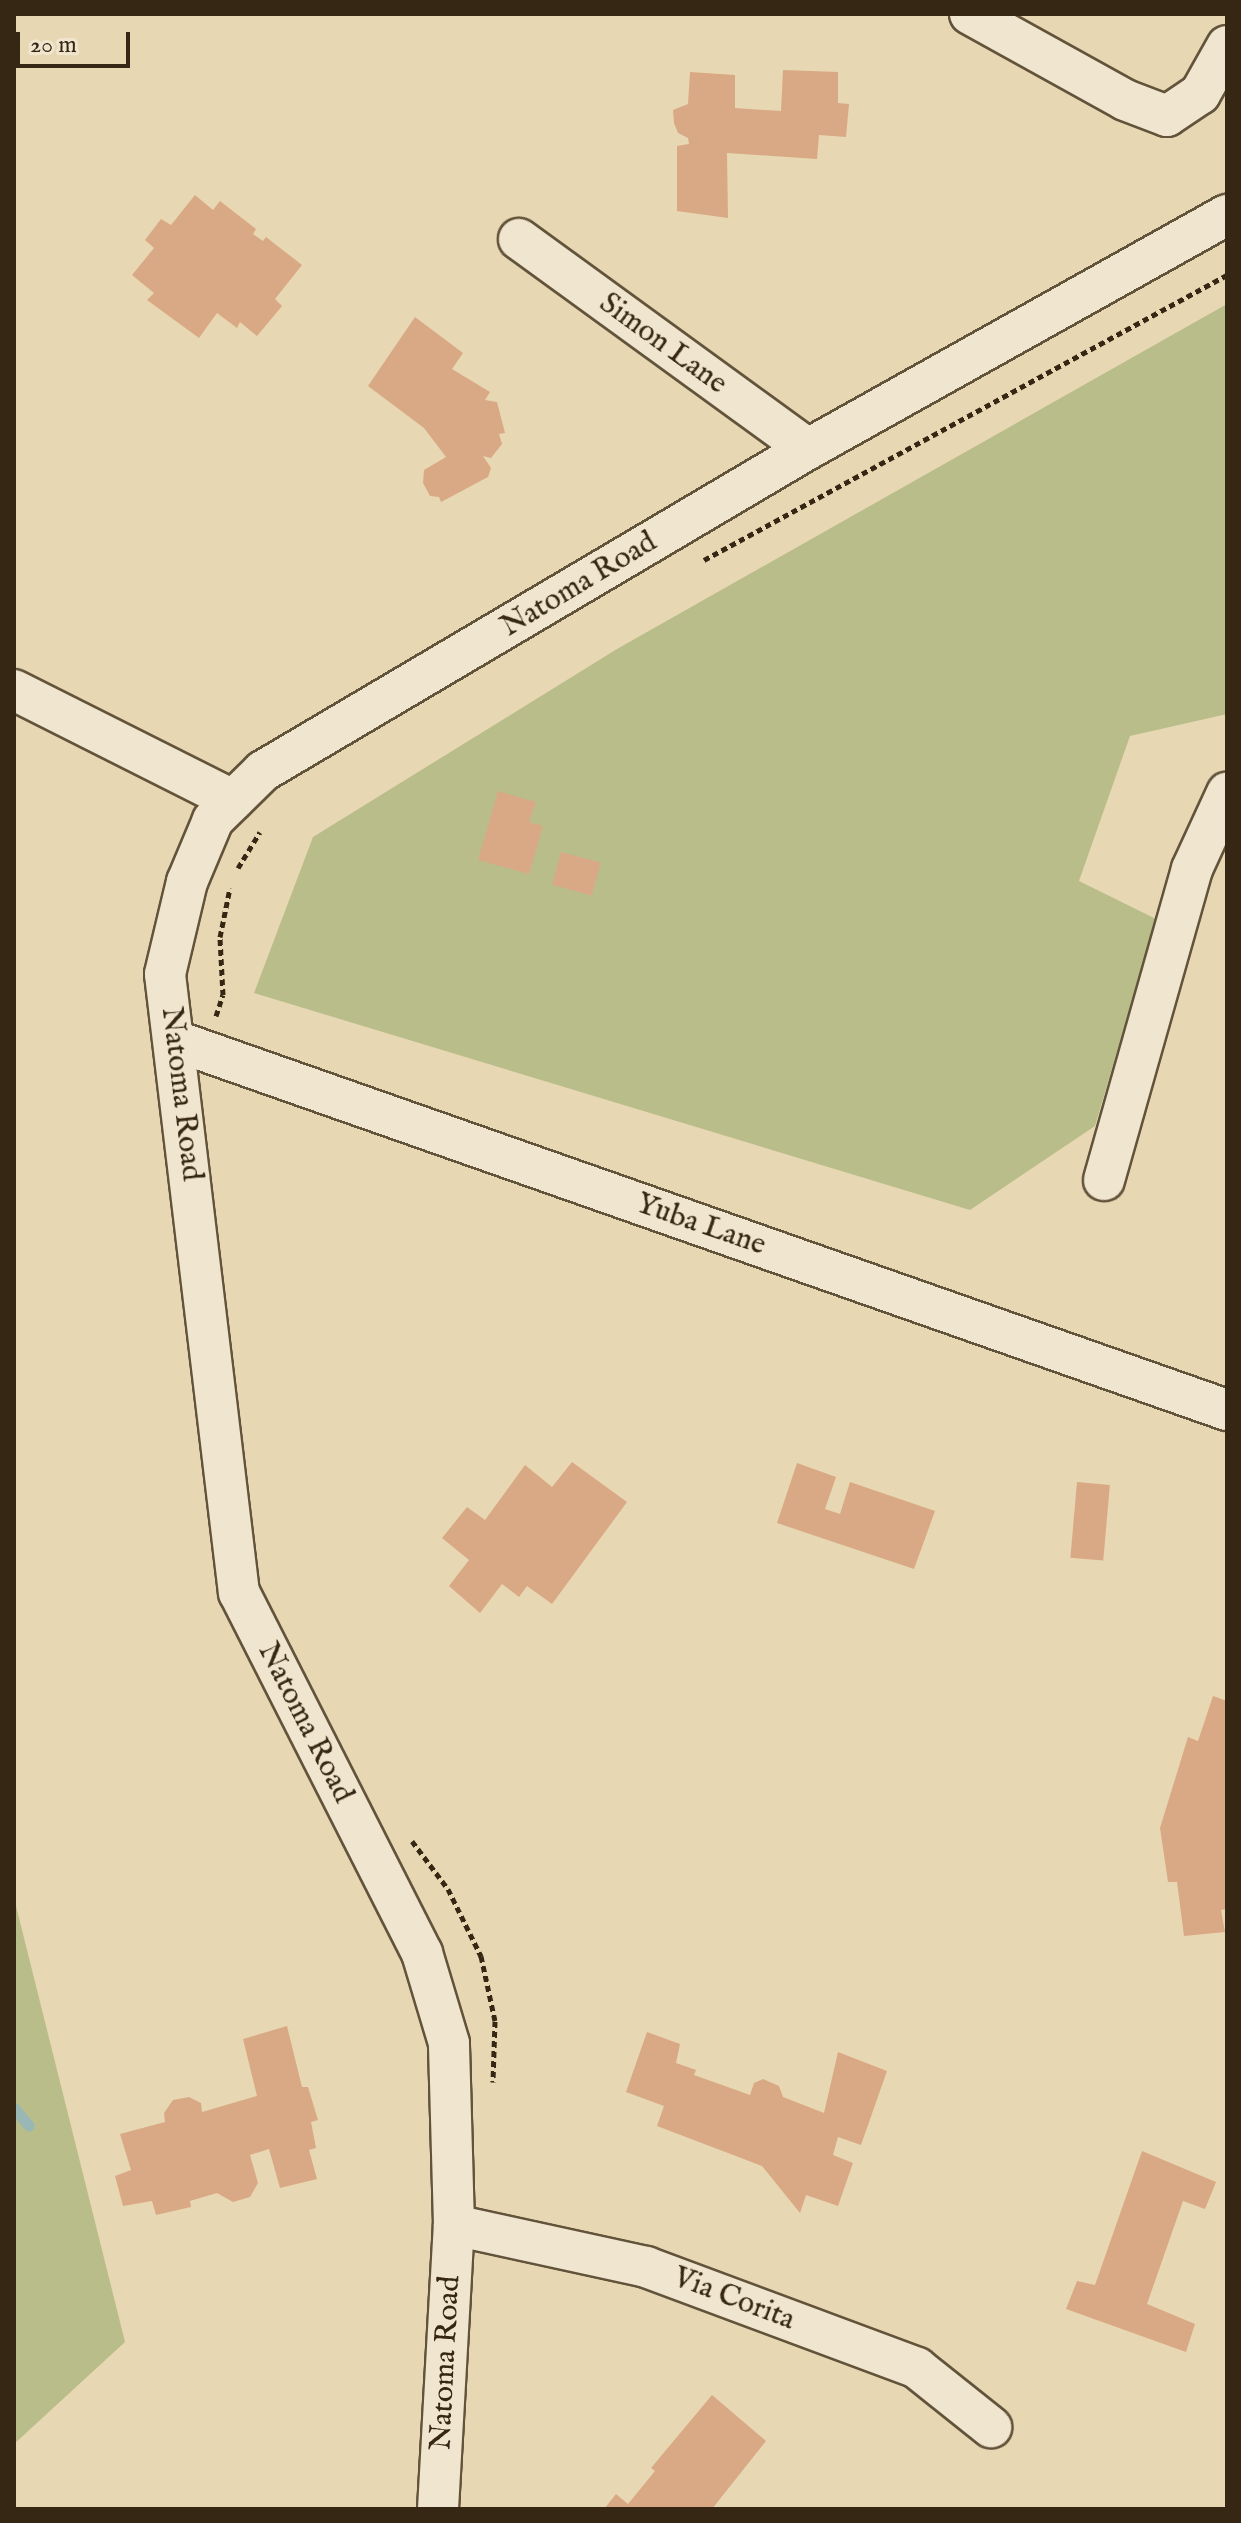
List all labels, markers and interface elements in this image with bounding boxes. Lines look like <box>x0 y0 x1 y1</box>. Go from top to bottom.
scale bar <box>20 16 134 66</box>
text: 20 m <box>30 30 77 61</box>
street label: Simon Lane <box>592 286 734 402</box>
street label: Natoma Road <box>495 525 663 645</box>
street label: Natoma Road <box>152 1005 210 1183</box>
street label: Yuba Lane <box>632 1186 770 1264</box>
street label: Natoma Road <box>249 1637 361 1809</box>
street label: Via Corita <box>668 2259 800 2339</box>
street label: Natoma Road <box>423 2275 469 2451</box>

